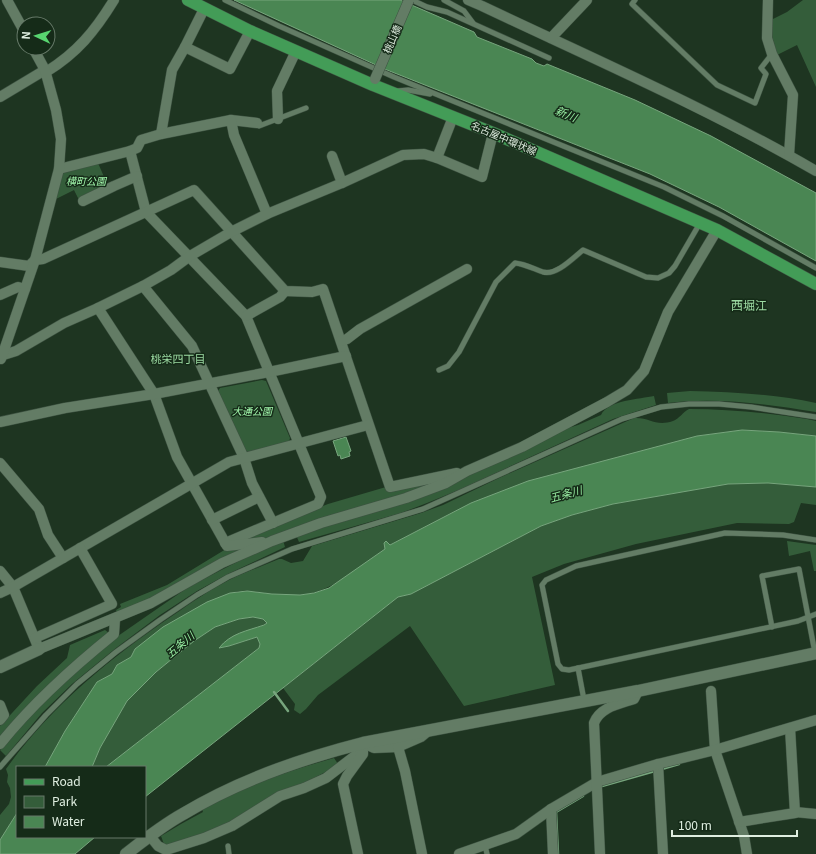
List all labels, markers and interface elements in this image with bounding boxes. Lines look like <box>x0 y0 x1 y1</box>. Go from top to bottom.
north arrow <box>16 16 56 56</box>
street label: 桃山橋 <box>379 22 404 56</box>
text: N <box>17 31 33 40</box>
water label: 新川 <box>553 102 580 125</box>
street label: 名古屋中環状線 <box>469 117 539 158</box>
park label: 横町公園 <box>66 173 108 188</box>
district label: 西堀江 <box>731 296 767 313</box>
district label: 桃栄四丁目 <box>151 350 206 366</box>
park label: 大通公園 <box>232 403 274 418</box>
water label: 五条川 <box>548 481 585 505</box>
water label: 五条川 <box>162 627 198 661</box>
legend <box>16 766 146 838</box>
text: Road <box>52 772 81 789</box>
text: Park <box>52 792 77 809</box>
text: Water <box>52 812 85 829</box>
scale bar <box>672 812 797 838</box>
text: 100 m <box>678 816 712 833</box>

